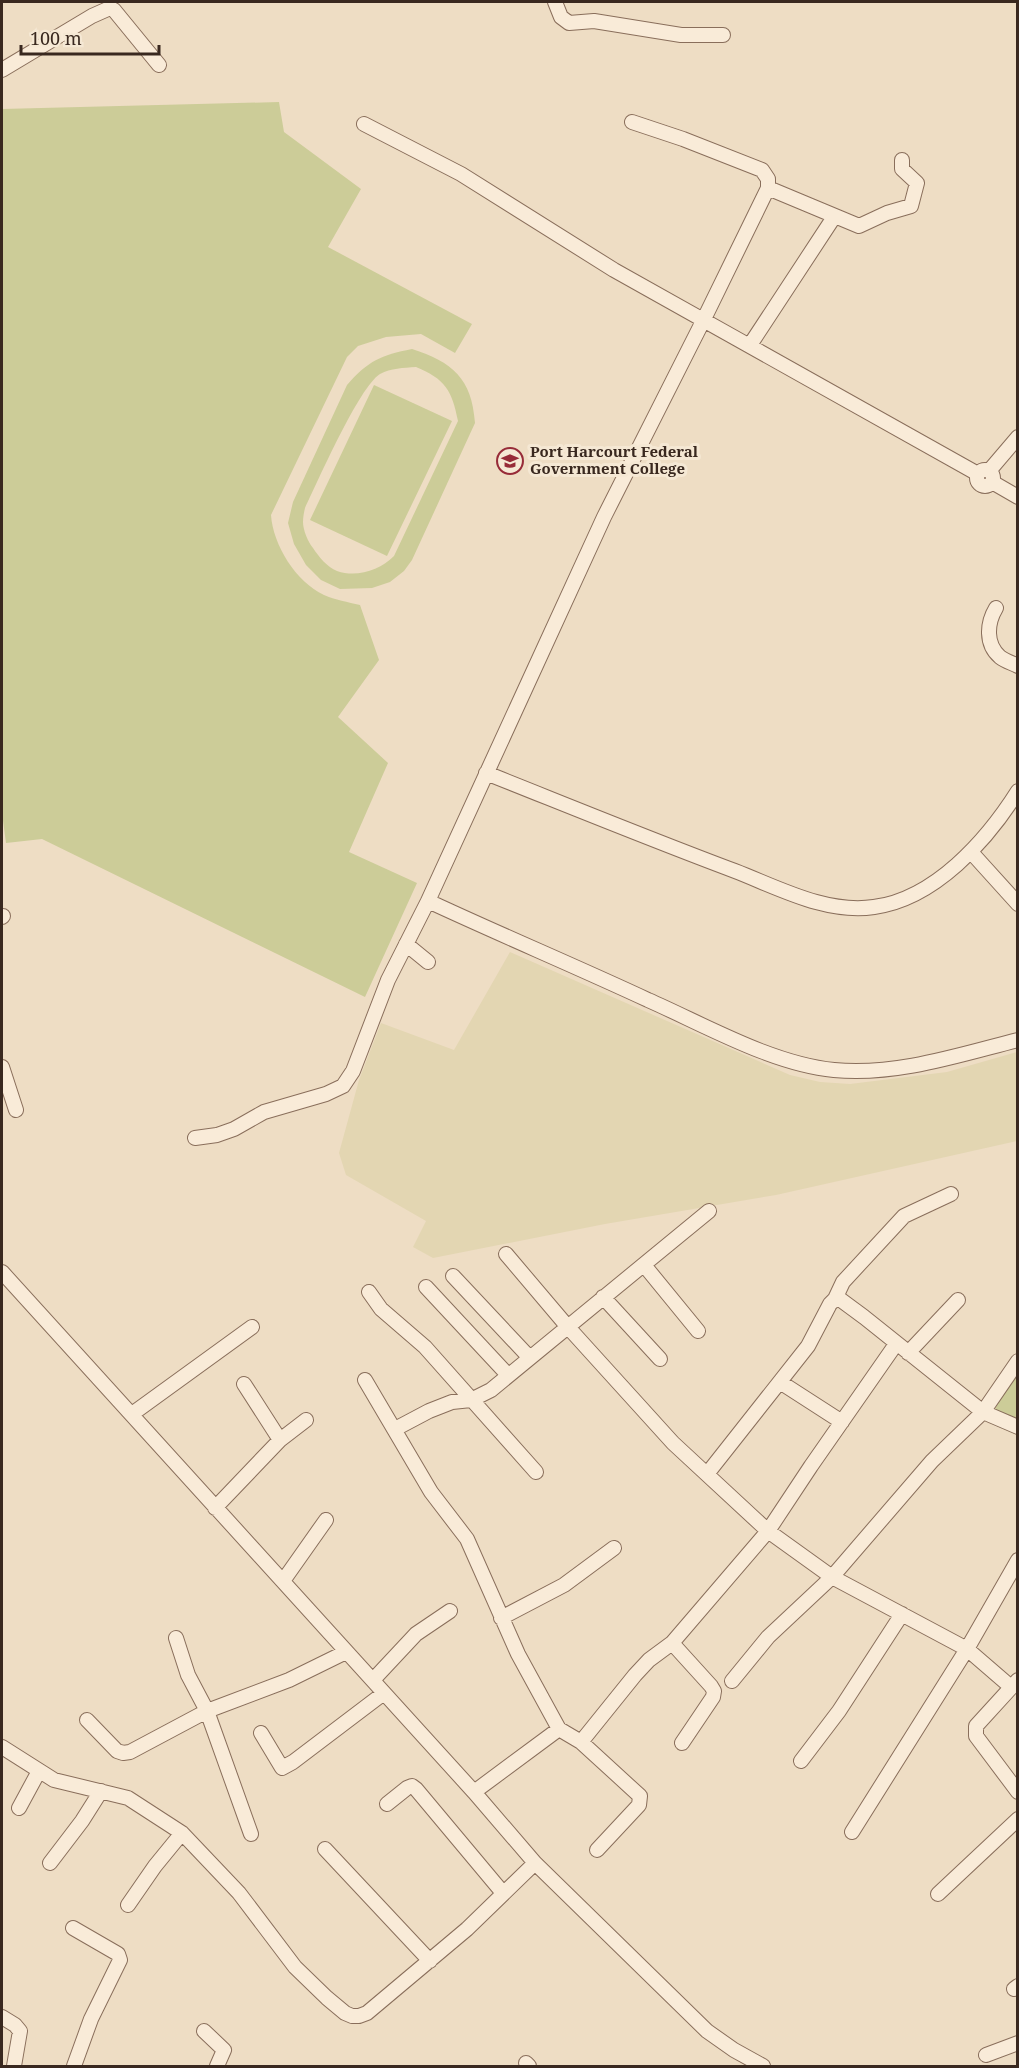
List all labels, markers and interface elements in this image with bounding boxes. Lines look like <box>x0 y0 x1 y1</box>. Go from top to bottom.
scale bar <box>21 18 159 56</box>
text: 100 m <box>30 26 82 50</box>
place label: Port Harcourt Federal Government College <box>530 441 699 478</box>
school or university icon: Port Harcourt Federal Government College <box>495 446 525 476</box>

